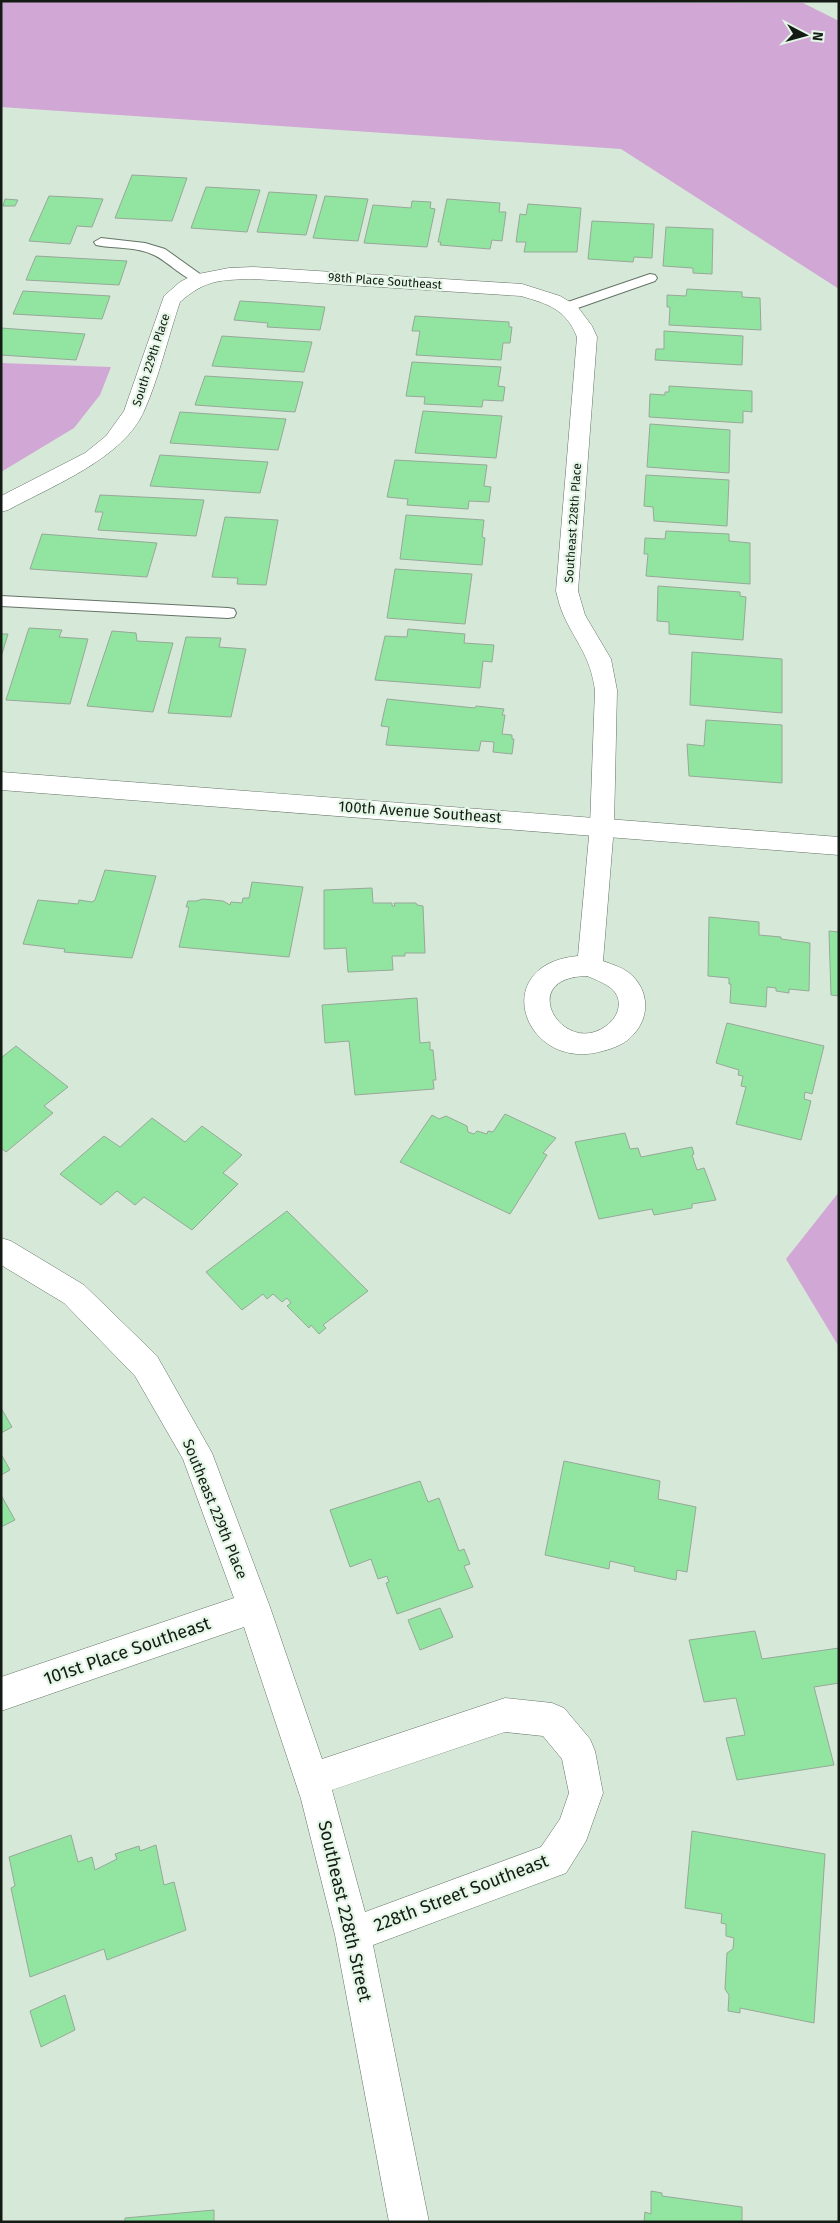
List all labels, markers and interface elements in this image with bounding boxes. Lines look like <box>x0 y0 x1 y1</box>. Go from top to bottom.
north arrow <box>780 10 830 60</box>
text: N <box>808 31 826 42</box>
street label: 98th Place Southeast <box>328 270 443 292</box>
street label: South 229th Place <box>129 312 173 408</box>
street label: Southeast 228th Place <box>562 463 584 583</box>
street label: 100th Avenue Southeast <box>338 797 503 827</box>
street label: Southeast 229th Place <box>179 1436 251 1582</box>
street label: 101st Place Southeast <box>41 1612 214 1690</box>
street label: Southeast 228th Street <box>313 1818 377 2004</box>
street label: 228th Street Southeast <box>371 1849 552 1936</box>

